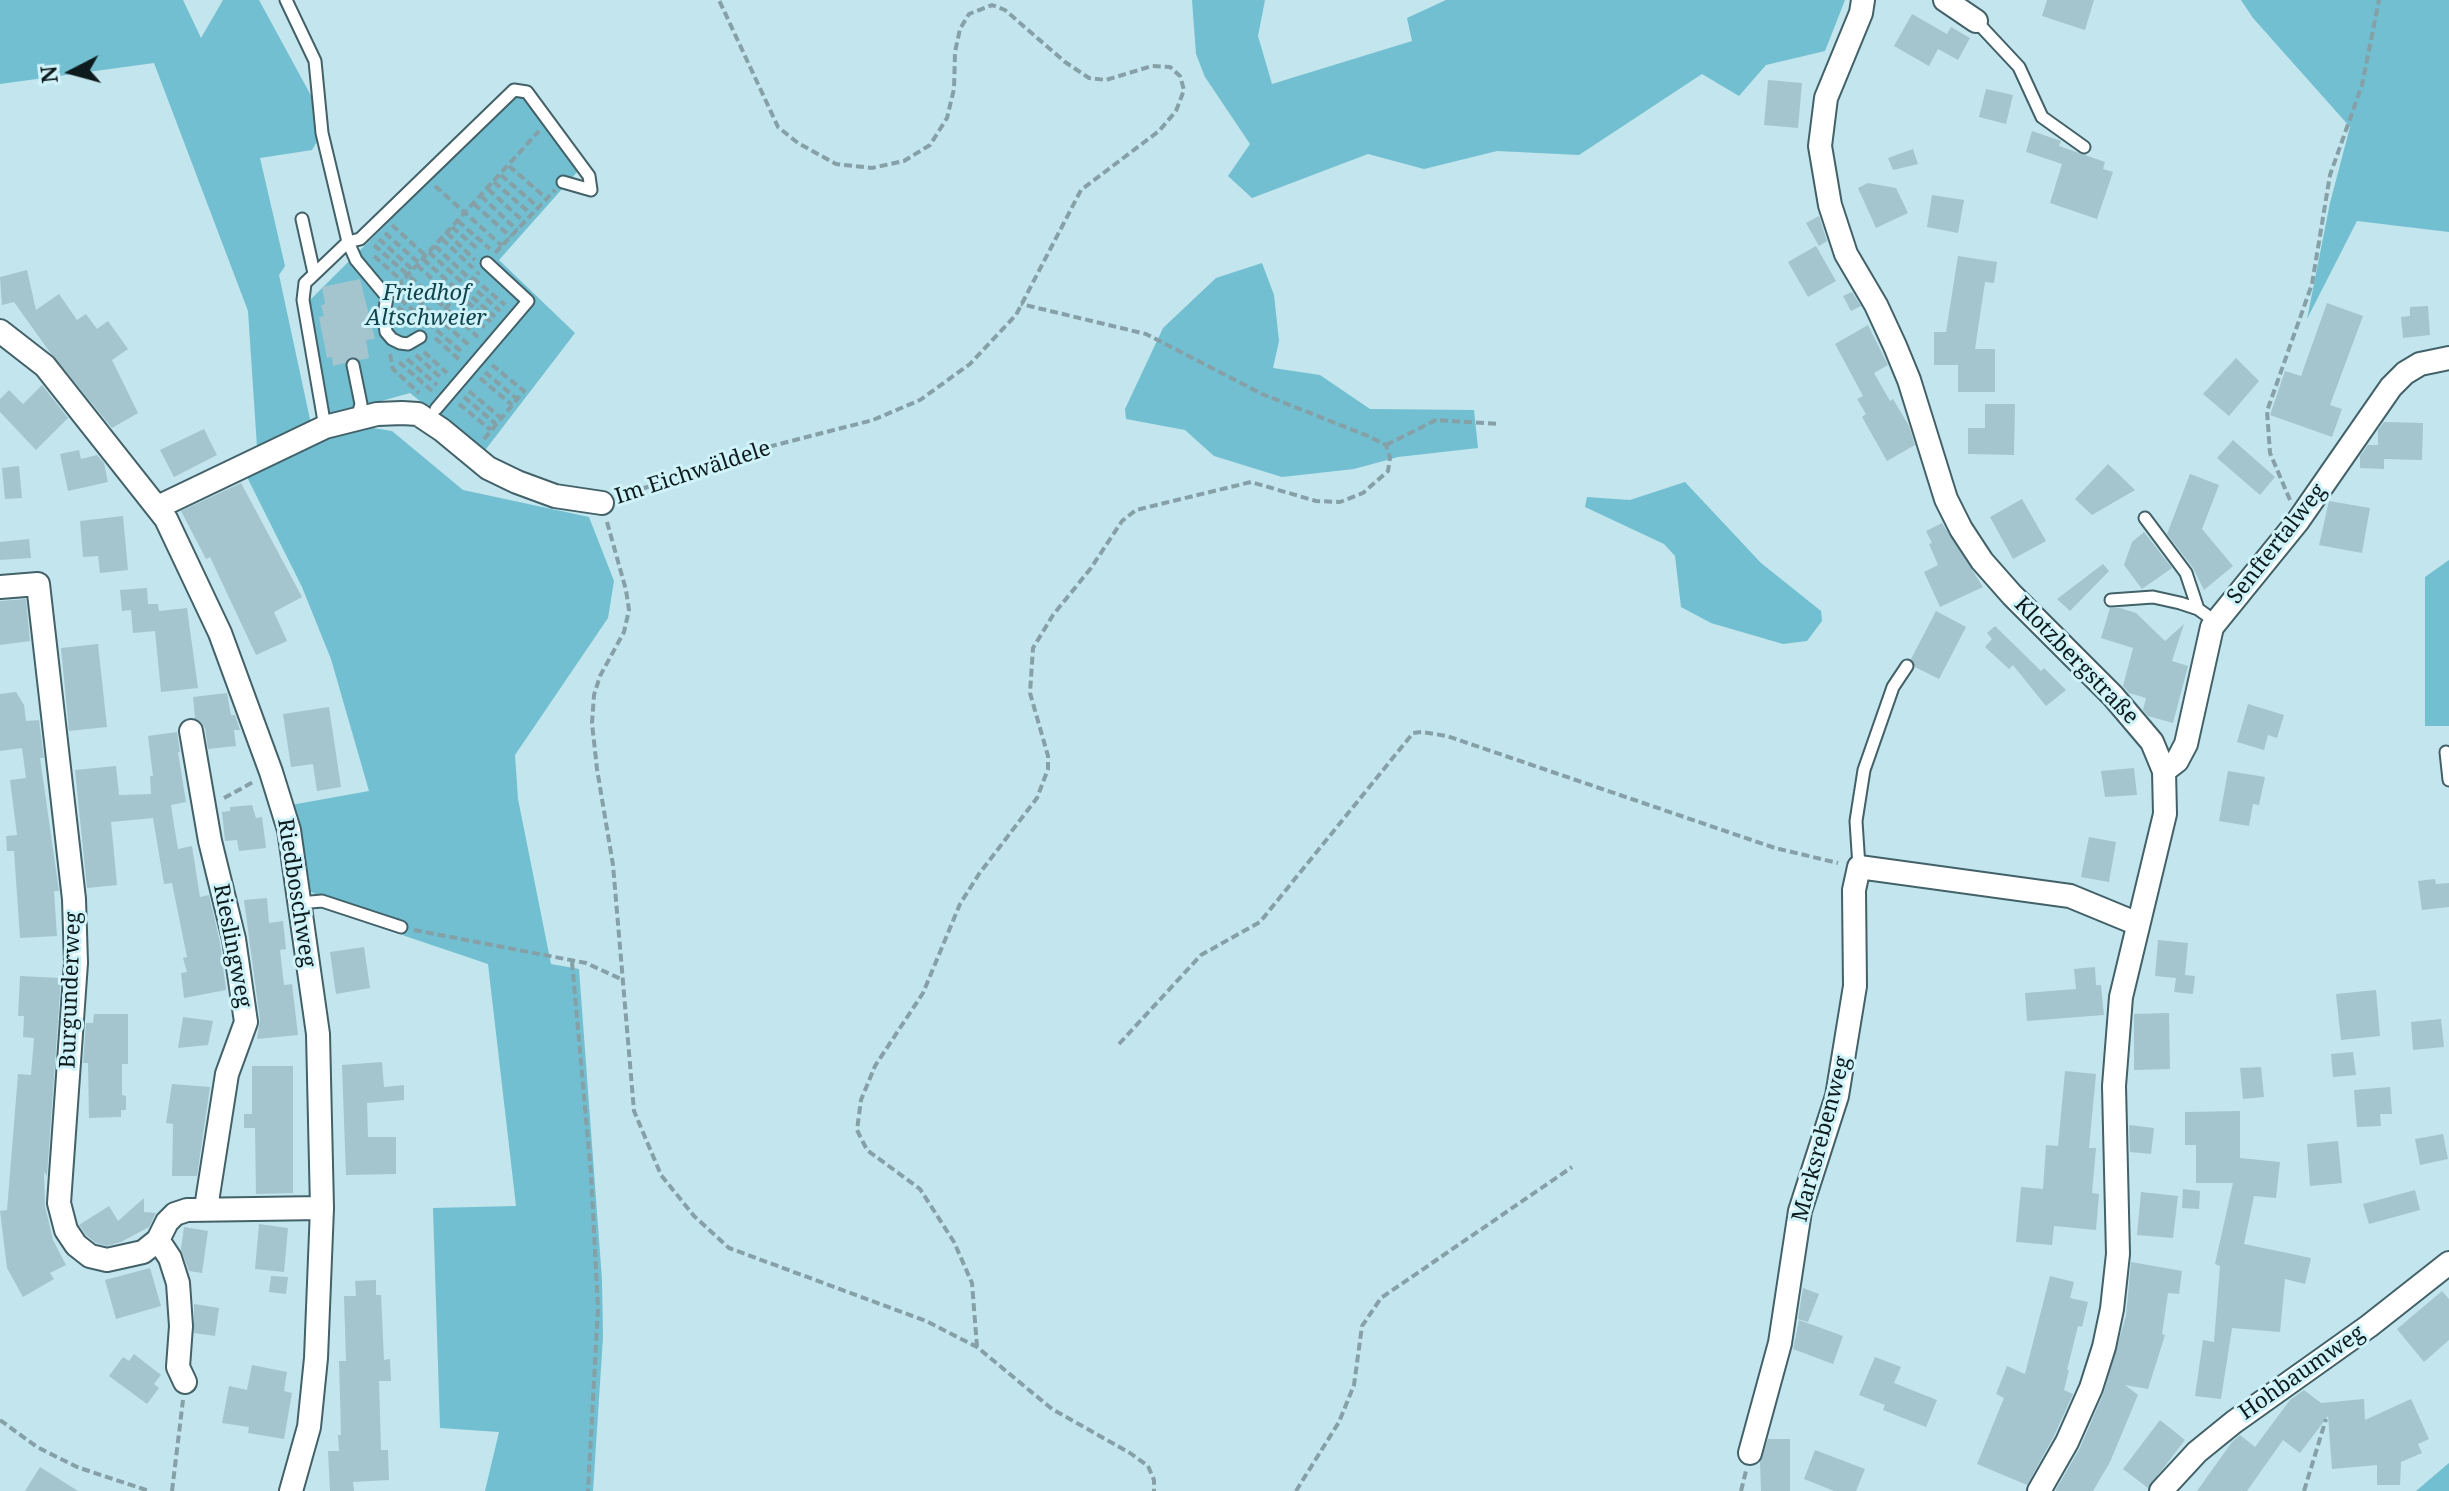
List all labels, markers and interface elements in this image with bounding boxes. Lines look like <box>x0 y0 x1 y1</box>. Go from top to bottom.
north arrow <box>32 32 112 112</box>
text: N <box>32 64 64 85</box>
park label: Friedhof Altschweier <box>365 281 487 332</box>
street label: Im Eichwäldele <box>612 435 774 511</box>
street label: Senftertalweg <box>2222 479 2332 609</box>
street label: Klotzbergstraße <box>2008 592 2144 730</box>
street label: Riedboschweg <box>271 817 321 969</box>
street label: Rieslingweg <box>207 882 257 1010</box>
street label: Burgunderweg <box>55 911 87 1069</box>
street label: Marksrebenweg <box>1787 1053 1857 1225</box>
street label: Hohbaumweg <box>2234 1320 2370 1426</box>

